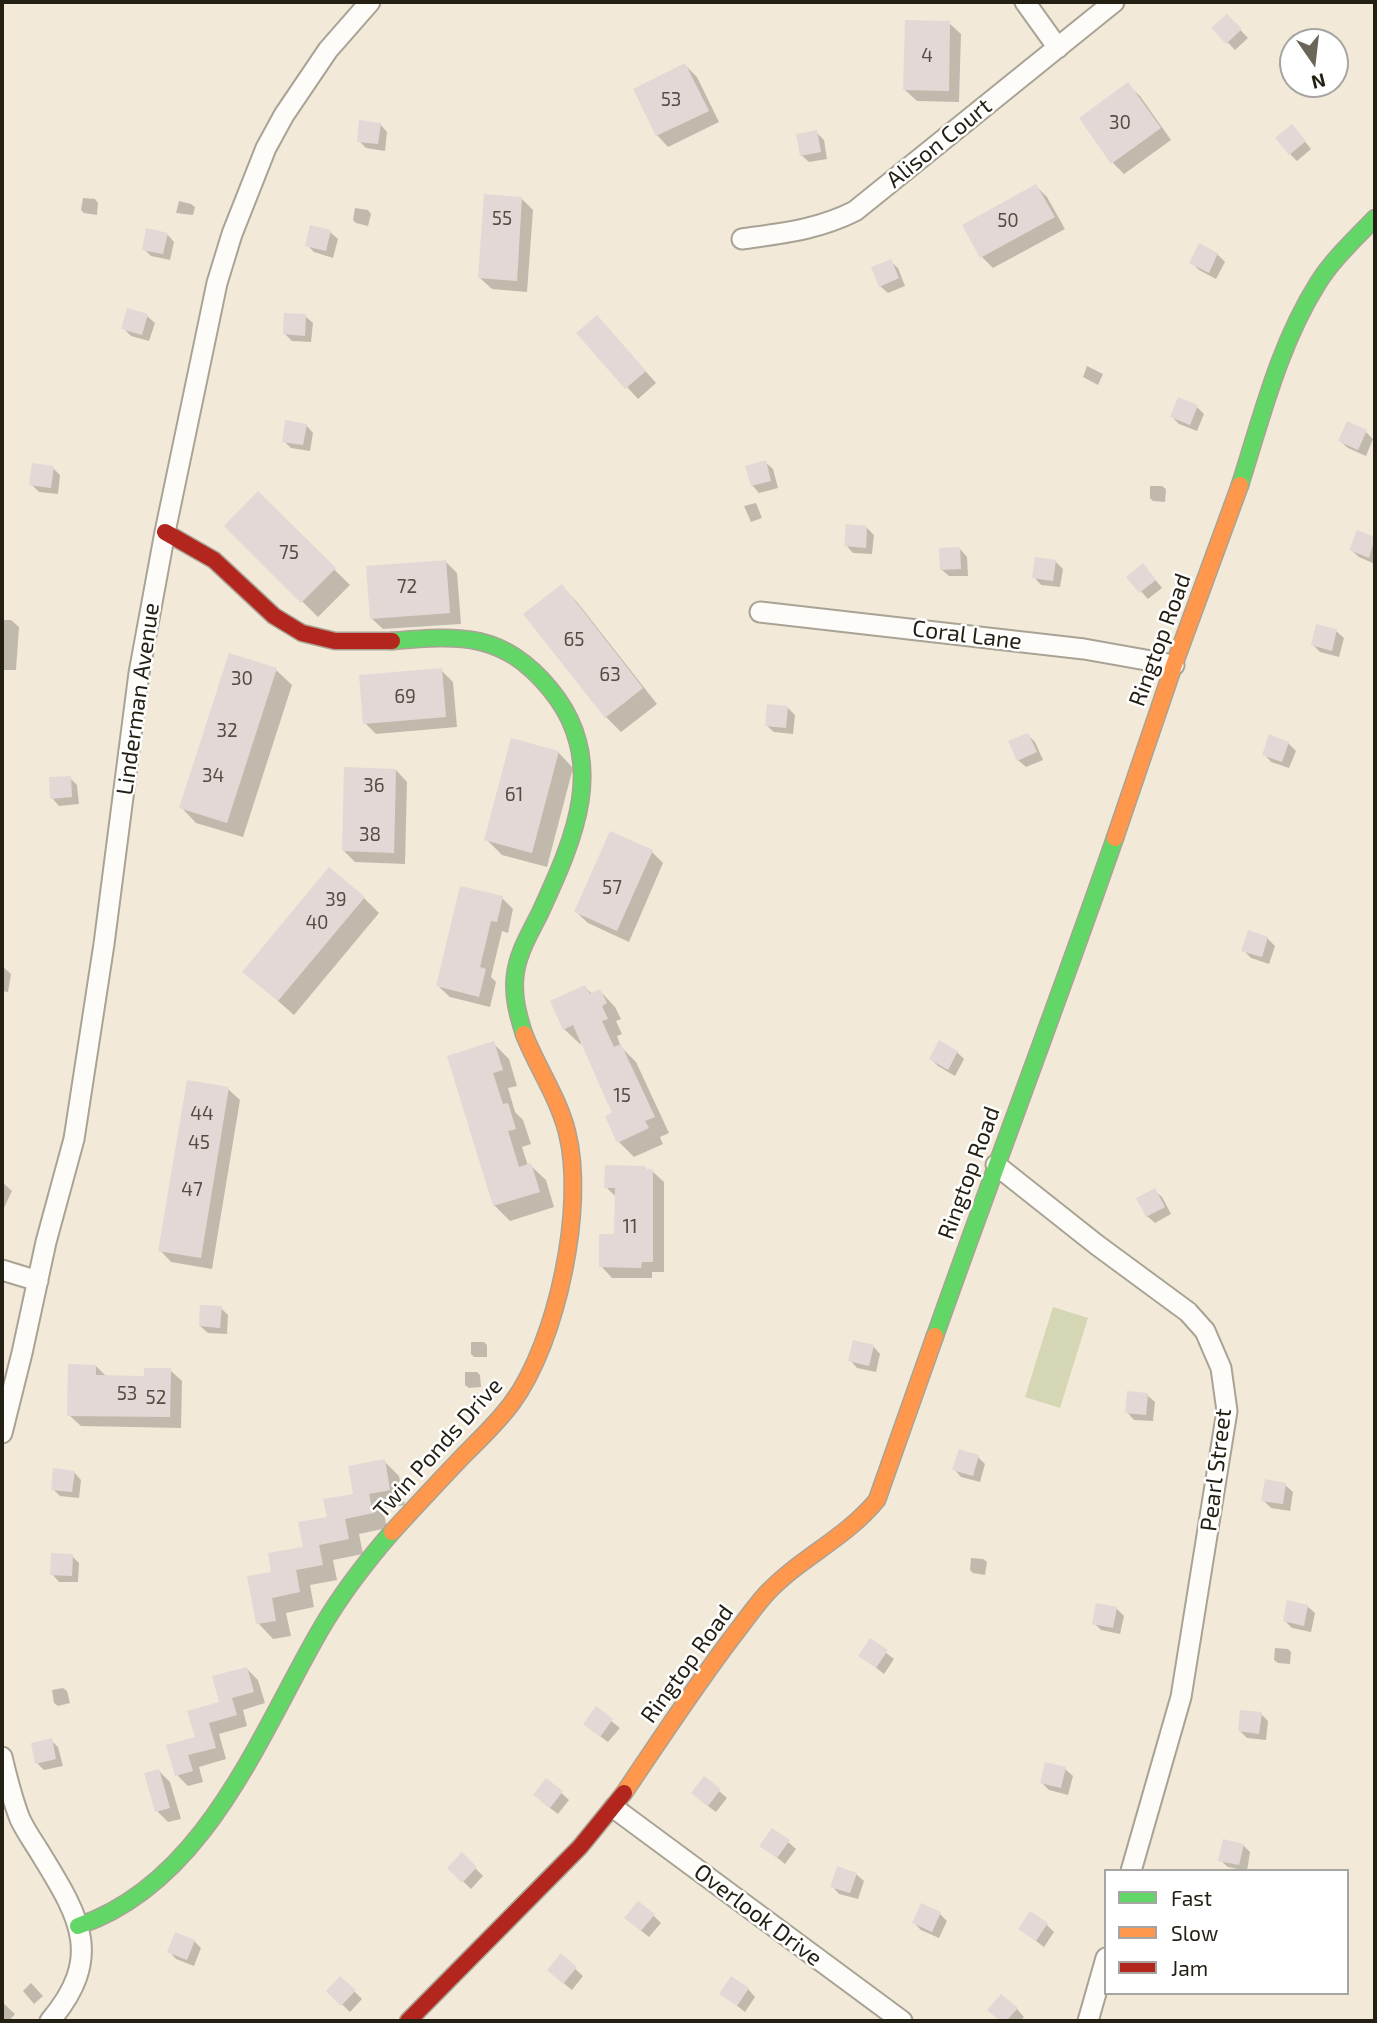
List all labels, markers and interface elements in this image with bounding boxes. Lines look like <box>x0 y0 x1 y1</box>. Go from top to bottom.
north arrow <box>1279 28 1349 98</box>
house number: 4 <box>921 45 933 67</box>
text: N <box>1309 69 1328 95</box>
house number: 53 <box>661 89 681 111</box>
street label: Alison Court <box>881 92 997 194</box>
house number: 30 <box>1109 112 1131 134</box>
house number: 55 <box>492 208 512 230</box>
house number: 50 <box>997 210 1019 232</box>
house number: 75 <box>279 542 299 564</box>
street label: Ringtop Road <box>1123 570 1197 710</box>
house number: 72 <box>397 576 417 598</box>
street label: Linderman Avenue <box>111 601 165 797</box>
street label: Coral Lane <box>911 615 1023 655</box>
house number: 65 <box>563 629 585 651</box>
house number: 63 <box>599 664 621 686</box>
house number: 30 <box>231 668 253 690</box>
house number: 69 <box>394 686 416 708</box>
house number: 32 <box>216 720 238 742</box>
house number: 34 <box>202 765 224 787</box>
house number: 36 <box>363 775 385 797</box>
house number: 61 <box>505 784 523 806</box>
house number: 38 <box>359 824 381 846</box>
house number: 57 <box>602 877 622 899</box>
house number: 39 <box>325 889 347 911</box>
house number: 40 <box>305 912 329 934</box>
house number: 15 <box>613 1085 631 1107</box>
house number: 44 <box>190 1103 214 1125</box>
street label: Ringtop Road <box>932 1103 1006 1243</box>
house number: 45 <box>188 1132 210 1154</box>
house number: 47 <box>181 1179 203 1201</box>
house number: 11 <box>622 1216 638 1238</box>
street label: Twin Ponds Drive <box>368 1372 508 1524</box>
house number: 53 <box>117 1383 137 1405</box>
house number: 52 <box>146 1387 166 1409</box>
street label: Pearl Street <box>1195 1407 1237 1533</box>
street label: Ringtop Road <box>635 1600 739 1728</box>
street label: Overlook Drive <box>688 1858 828 1972</box>
legend <box>1104 1869 1349 1995</box>
text: Fast <box>1171 1885 1212 1910</box>
text: Slow <box>1171 1920 1218 1945</box>
text: Jam <box>1171 1955 1208 1980</box>

